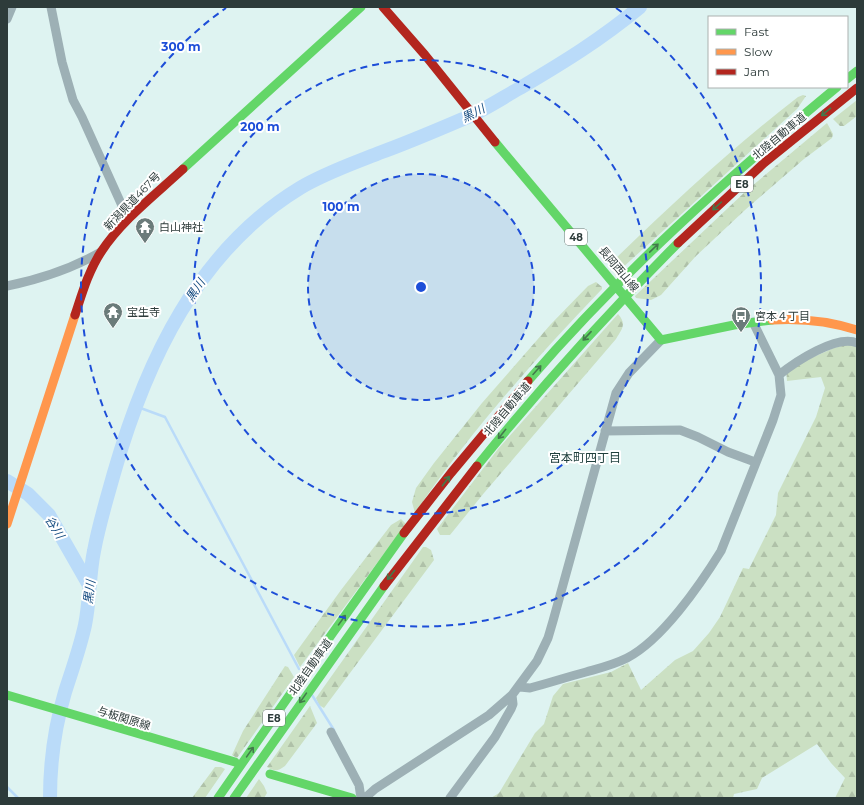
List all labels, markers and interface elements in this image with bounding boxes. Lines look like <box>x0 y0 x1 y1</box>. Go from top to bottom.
legend <box>708 16 848 88</box>
text: Fast <box>744 24 769 39</box>
text: 300 m <box>160 39 201 54</box>
text: Slow <box>744 44 773 59</box>
text: Jam <box>743 64 770 79</box>
water label: 黒川 <box>459 100 489 125</box>
one-way arrow <box>821 107 832 116</box>
street label: 北陸自動車道 <box>749 109 809 163</box>
text: 200 m <box>240 119 280 134</box>
street label: 新潟県道467号 <box>101 169 163 233</box>
road number: E8 <box>731 176 753 192</box>
text: 100 m <box>323 199 359 214</box>
one-way arrow <box>713 201 723 210</box>
temple icon: 白山神社 <box>134 216 156 244</box>
place label: 白山神社 <box>159 220 203 234</box>
road number: 48 <box>565 229 587 245</box>
street label: 長岡西山線 <box>596 243 642 295</box>
one-way arrow <box>649 243 659 253</box>
water label: 黒川 <box>182 274 209 304</box>
centre of rings <box>414 280 428 294</box>
temple icon: 宝生寺 <box>102 301 124 329</box>
place label: 宝生寺 <box>127 305 160 319</box>
bus stop icon: 宮本４丁目 <box>730 305 752 333</box>
place label: 宮本４丁目 <box>755 309 810 323</box>
one-way arrow <box>582 331 592 341</box>
one-way arrow <box>532 365 542 375</box>
street label: 北陸自動車道 <box>480 379 534 439</box>
one-way arrow <box>497 428 506 439</box>
district label: 宮本町四丁目 <box>549 450 621 465</box>
one-way arrow <box>441 476 450 487</box>
water label: 谷川 <box>42 513 69 543</box>
one-way arrow <box>387 569 396 580</box>
water label: 黒川 <box>80 577 98 605</box>
one-way arrow <box>338 614 346 625</box>
street label: 北陸自動車道 <box>285 636 335 698</box>
one-way arrow <box>299 692 307 703</box>
street label: 与板関原線 <box>96 703 152 733</box>
road number: E8 <box>263 710 285 726</box>
one-way arrow <box>246 747 254 758</box>

